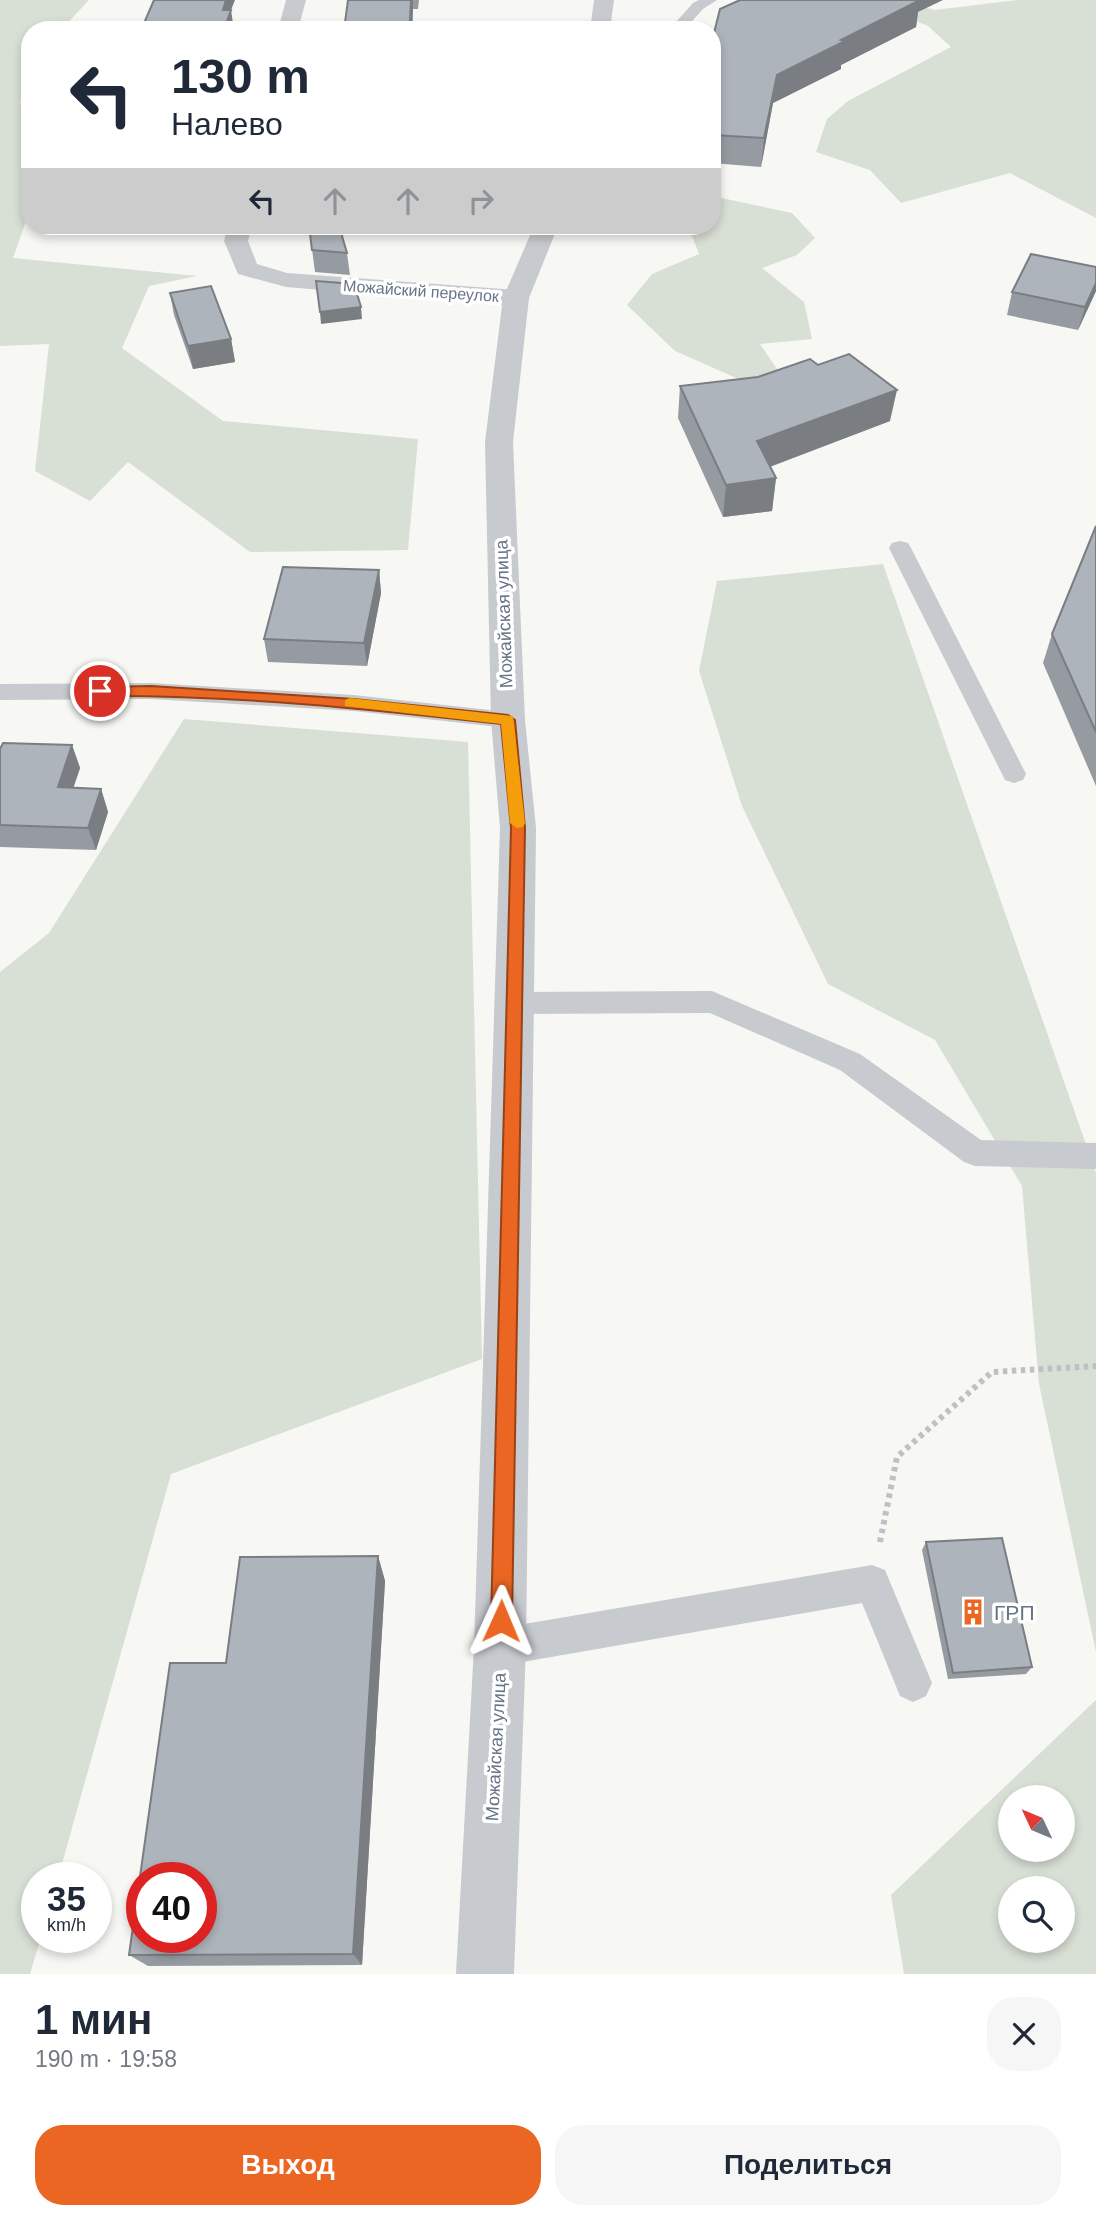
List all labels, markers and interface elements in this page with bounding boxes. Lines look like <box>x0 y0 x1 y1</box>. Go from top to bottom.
icon: left <box>56 49 147 140</box>
text: 130 m <box>171 49 310 103</box>
text: Налево <box>171 106 283 142</box>
icon: left <box>243 182 281 220</box>
icon: ahead <box>316 182 354 220</box>
icon: ahead <box>389 182 427 220</box>
icon: right <box>462 182 500 220</box>
street label: Можайский переулок <box>342 277 501 305</box>
street label: Можайская улица <box>491 538 517 689</box>
pin <box>70 661 130 721</box>
icon: arrive <box>81 672 119 710</box>
position arrow <box>464 1584 538 1658</box>
building icon: ГРП <box>958 1597 988 1627</box>
place label: ГРП <box>994 1601 1034 1624</box>
street label: Можайская улица <box>482 1671 510 1822</box>
north arrow <box>998 1785 1074 1862</box>
map controls <box>998 1785 1075 1953</box>
speed limit sign: 40 <box>126 1862 217 1953</box>
button: search <box>998 1876 1075 1953</box>
text: 35 <box>47 1879 86 1918</box>
text: km/h <box>47 1915 86 1935</box>
text: 1 мин <box>35 1996 152 2043</box>
button: close <box>987 1997 1061 2071</box>
text: 190 m · 19:58 <box>35 2046 177 2072</box>
button: Выход <box>35 2125 541 2205</box>
button: Поделиться <box>555 2125 1061 2205</box>

